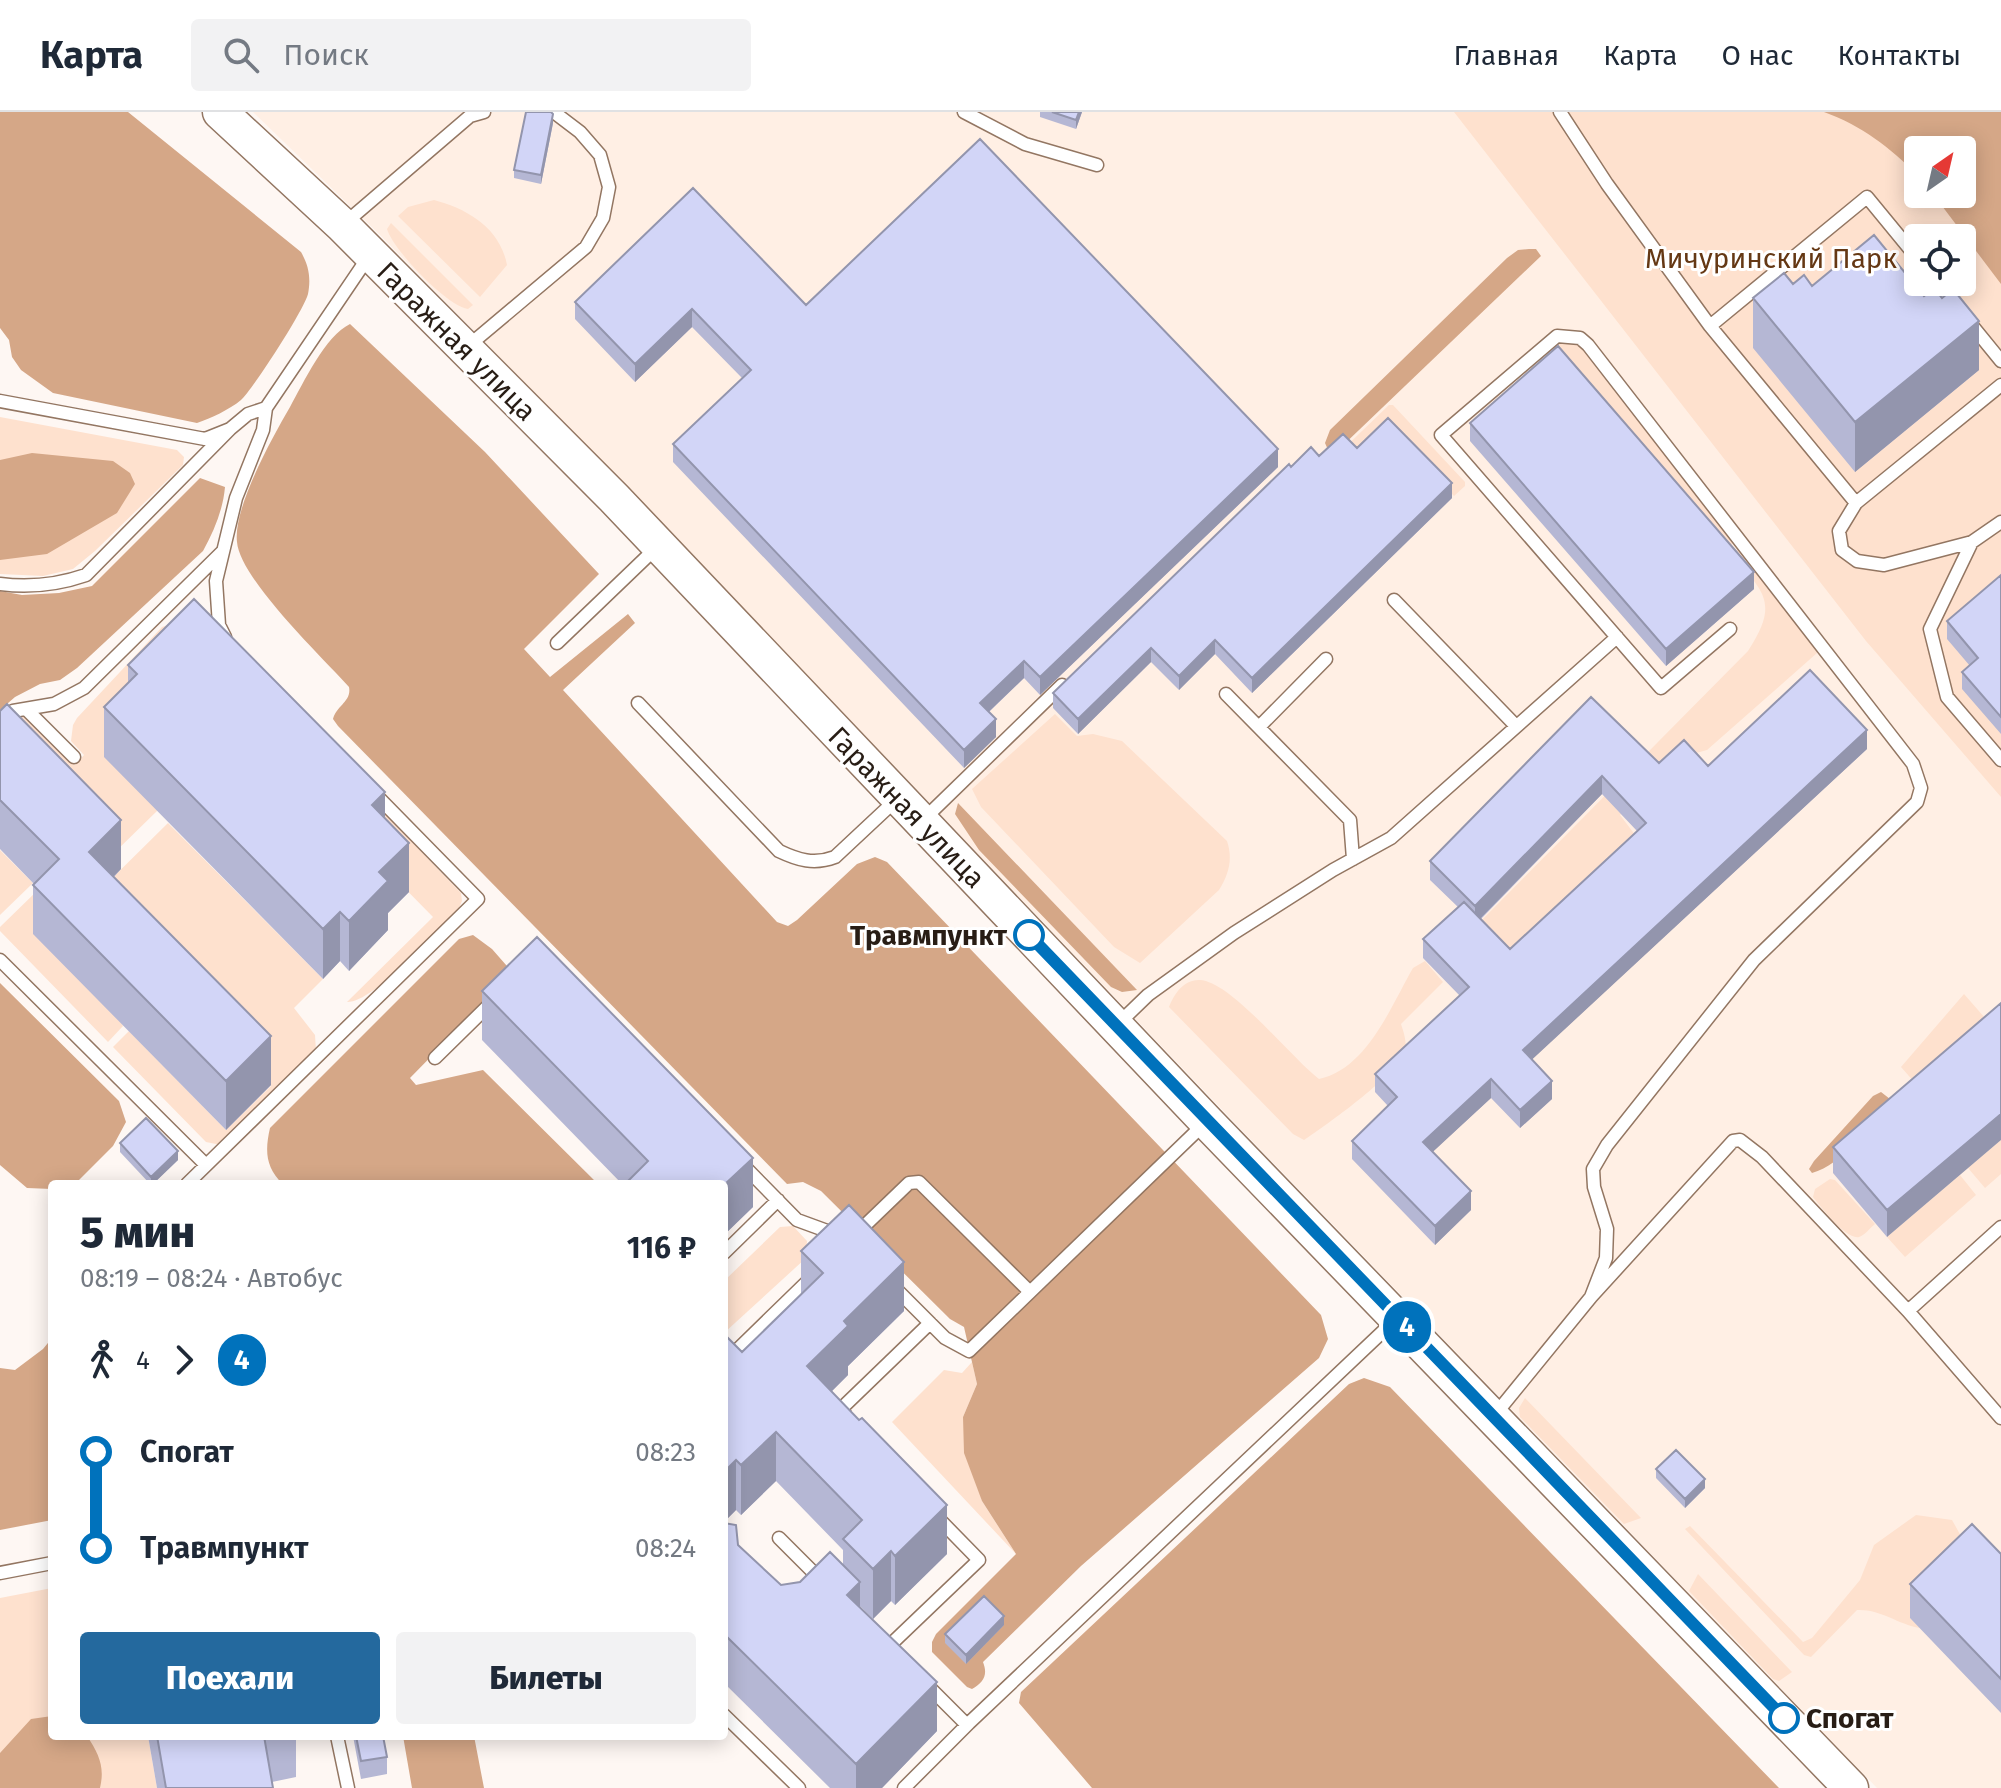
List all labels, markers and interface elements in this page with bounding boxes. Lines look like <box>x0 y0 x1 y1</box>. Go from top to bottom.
search box <box>191 19 751 91</box>
text: Карта <box>40 32 143 78</box>
icon: search <box>219 33 263 77</box>
text: Поиск <box>283 37 369 73</box>
text: Главная <box>1453 39 1559 72</box>
text: Карта <box>1603 39 1677 72</box>
text: О нас <box>1721 39 1793 72</box>
text: Контакты <box>1837 39 1961 72</box>
north arrow <box>1904 136 1976 208</box>
map controls <box>1904 136 1976 296</box>
button: locate <box>1904 224 1976 296</box>
park label: Мичуринский Парк <box>1645 242 1898 275</box>
street label: Гаражная улица <box>370 255 543 428</box>
street label: Гаражная улица <box>821 720 992 895</box>
place label: Травмпункт <box>850 919 1008 952</box>
marker: Травмпункт <box>1014 920 1044 950</box>
text: 5 мин <box>80 1206 195 1259</box>
text: 116 ₽ <box>627 1230 696 1266</box>
text: 08:19 – 08:24 · Автобус <box>80 1263 343 1294</box>
line badge: 4 <box>1381 1301 1433 1353</box>
text: 4 <box>1399 1310 1415 1343</box>
icon: walk <box>80 1338 124 1382</box>
icon: forward <box>162 1338 206 1382</box>
text: 4 <box>234 1343 250 1376</box>
text: 4 <box>136 1345 150 1376</box>
text: Спогат <box>140 1434 234 1470</box>
text: 08:23 <box>635 1437 696 1468</box>
text: Травмпункт <box>140 1530 308 1566</box>
text: 08:24 <box>635 1533 696 1564</box>
button: Поехали <box>80 1632 380 1724</box>
button: Билеты <box>396 1632 696 1724</box>
place label: Спогат <box>1806 1702 1894 1735</box>
marker: Спогат <box>1769 1703 1799 1733</box>

